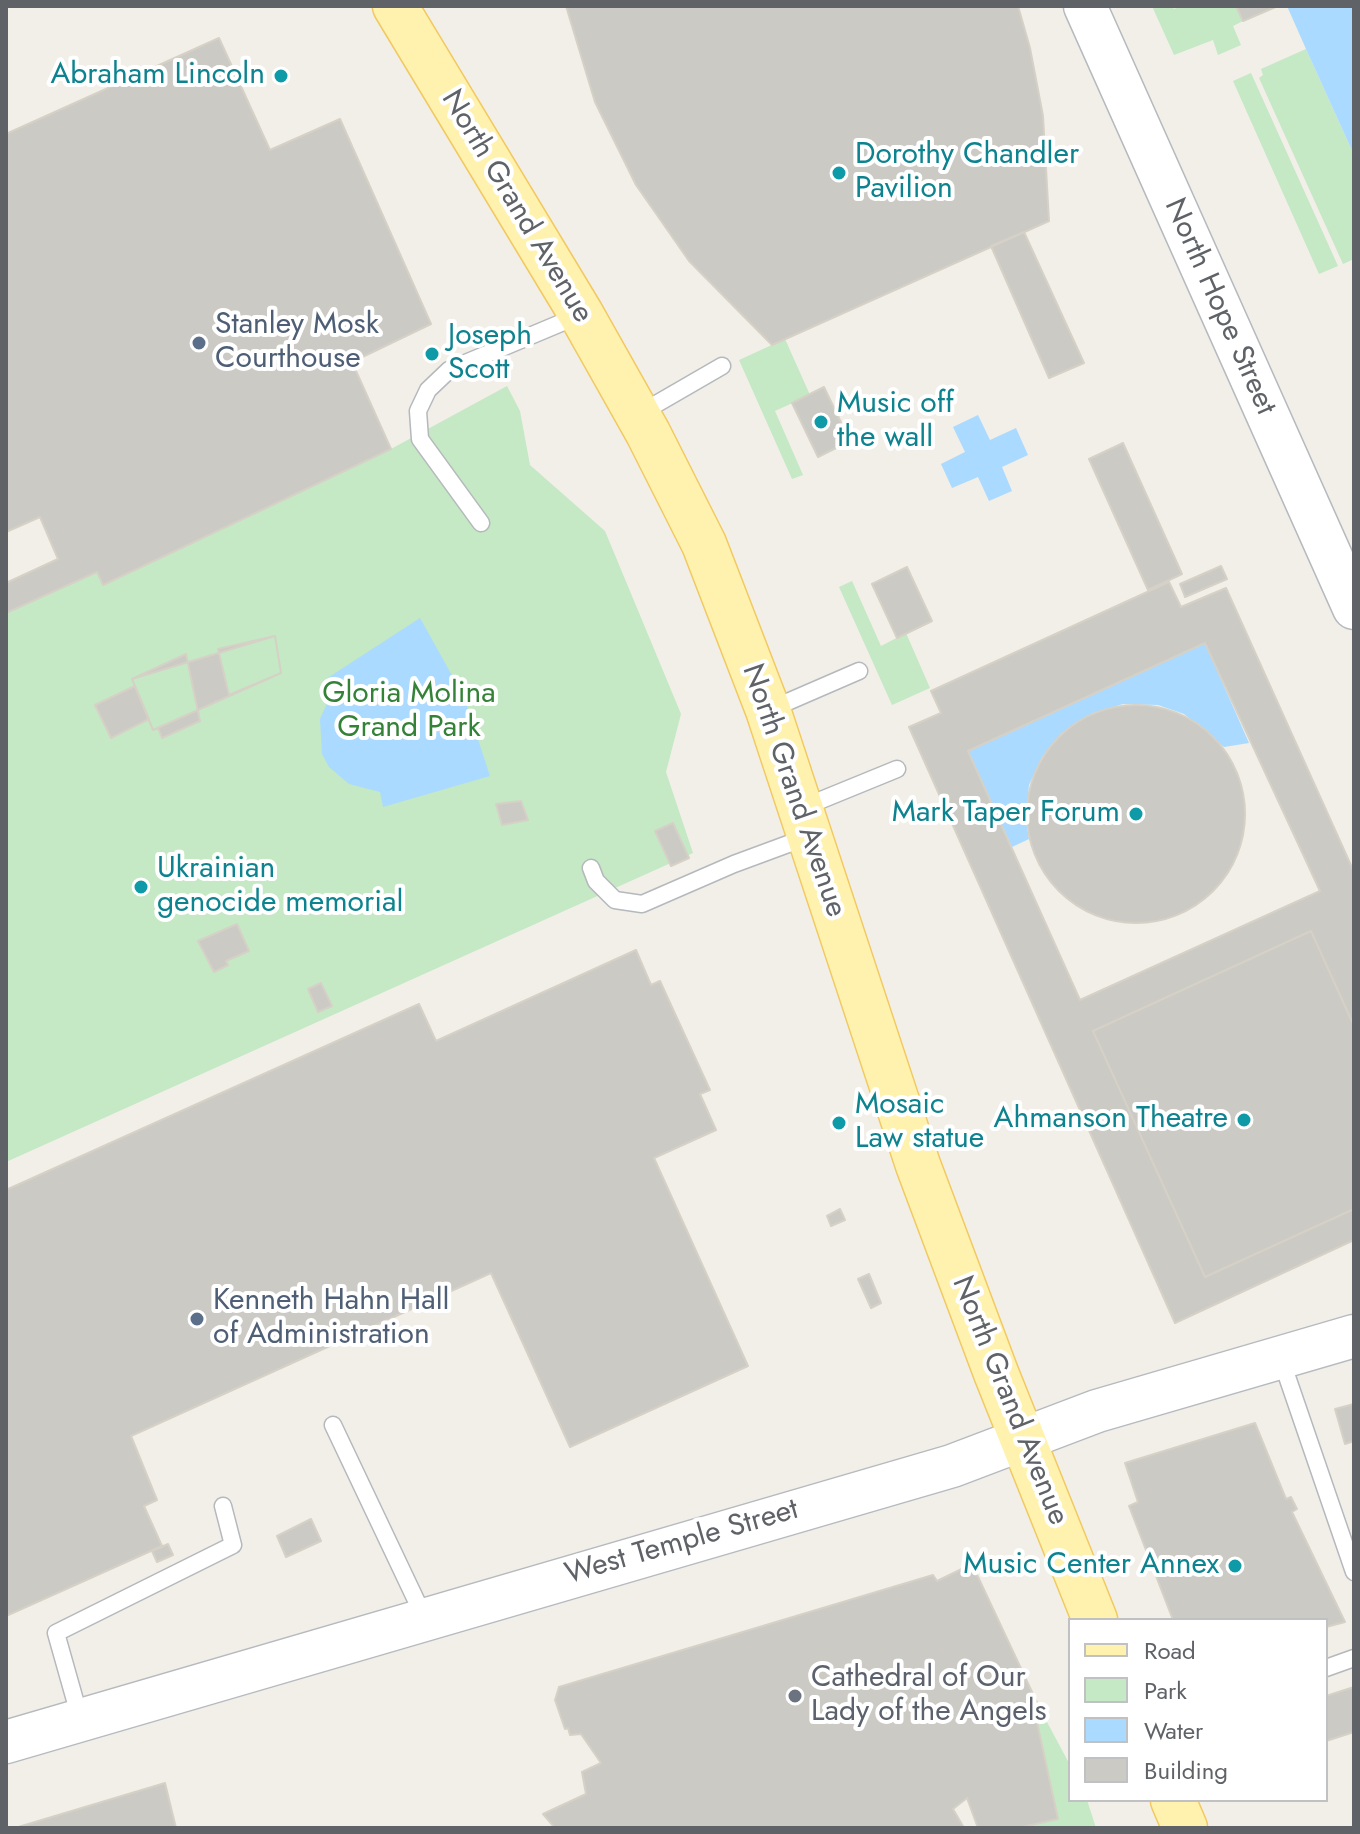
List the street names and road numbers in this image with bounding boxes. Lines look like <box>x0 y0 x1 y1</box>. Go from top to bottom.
street label: North Grand Avenue <box>432 84 600 330</box>
street label: North Hope Street <box>1155 193 1283 421</box>
street label: North Grand Avenue <box>733 660 853 922</box>
street label: North Grand Avenue <box>943 1271 1075 1531</box>
street label: West Temple Street <box>561 1493 803 1593</box>

